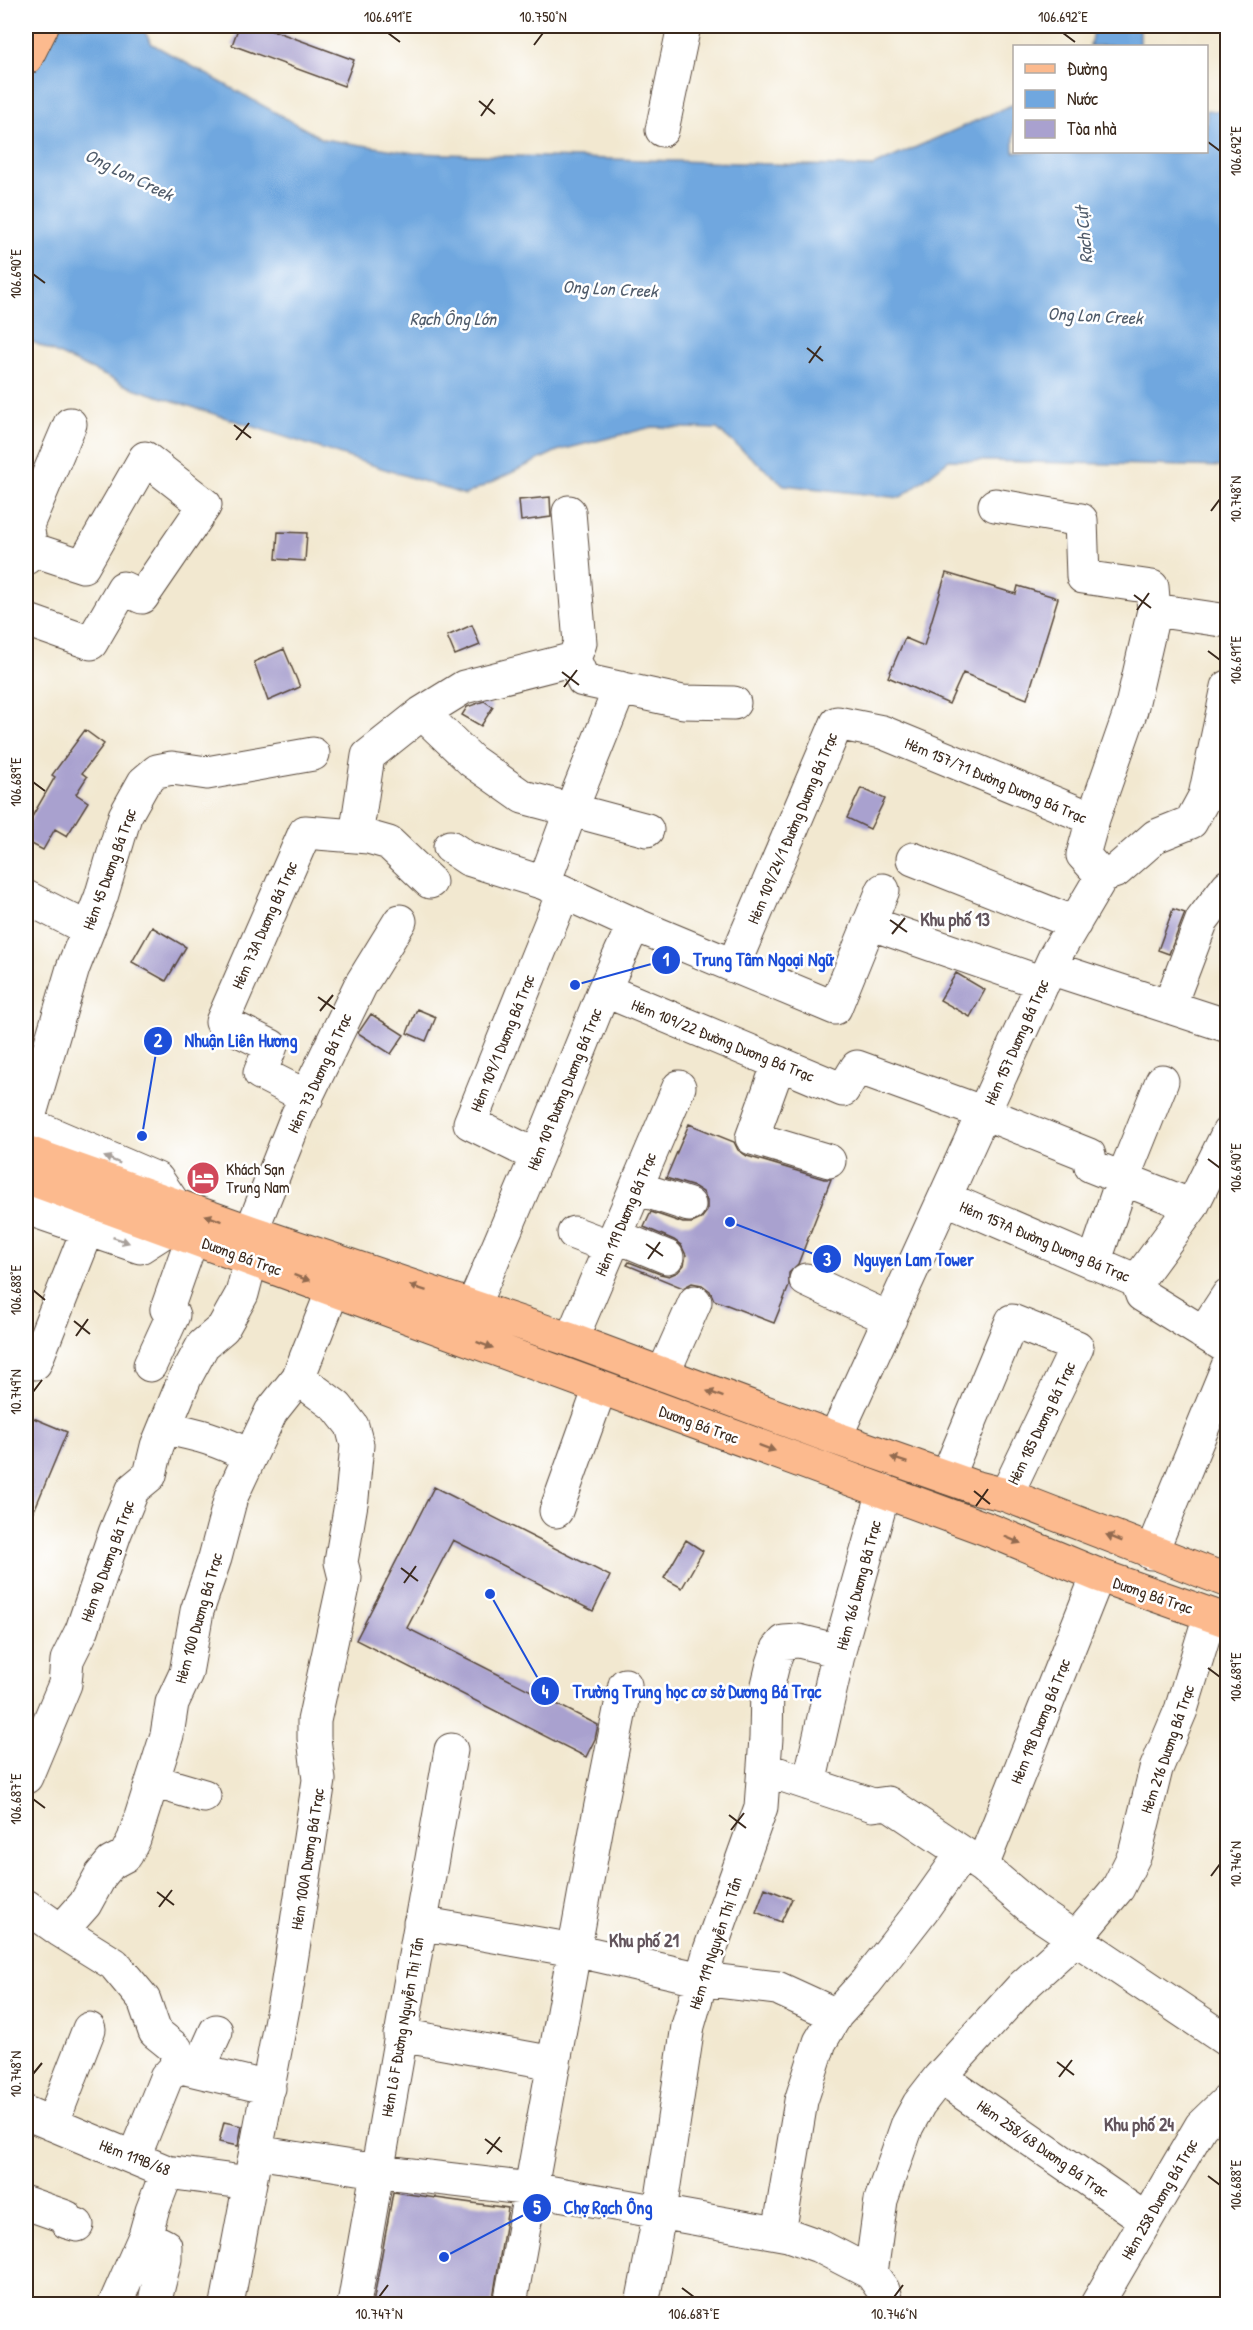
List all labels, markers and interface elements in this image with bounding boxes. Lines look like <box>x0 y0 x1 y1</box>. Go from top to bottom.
text: 106.691°E <box>364 6 413 27</box>
text: 10.750°N <box>519 6 567 27</box>
text: 106.692°E <box>1038 6 1088 27</box>
legend <box>1013 45 1208 153</box>
text: Đường <box>1067 56 1108 81</box>
text: Nước <box>1067 86 1098 111</box>
text: Tòa nhà <box>1067 116 1117 141</box>
text: 106.692°E <box>1225 126 1246 176</box>
water label: Ong Lon Creek <box>81 142 179 207</box>
water label: Rạch Cụt <box>1068 203 1098 265</box>
text: 106.690°E <box>5 249 26 299</box>
water label: Ong Lon Creek <box>562 274 660 304</box>
water label: Ong Lon Creek <box>1047 301 1145 331</box>
water label: Rạch Ông Lớn <box>410 306 498 331</box>
text: 10.748°N <box>1225 476 1246 522</box>
text: 106.691°E <box>1225 635 1246 684</box>
street label: Hẻm 109/24/1 Đường Dương Bá Trạc <box>742 728 843 927</box>
street label: Hẻm 157/71 Đường Dương Bá Trạc <box>902 732 1091 829</box>
text: 106.689°E <box>5 757 26 807</box>
street label: Hẻm 45 Dương Bá Trạc <box>77 805 141 933</box>
street label: Hẻm 73A Dương Bá Trạc <box>226 857 302 992</box>
district label: Khu phố 13 <box>920 907 990 933</box>
callout: Trung Tâm Ngoại Ngữ <box>651 942 844 978</box>
text: 1 <box>663 947 670 972</box>
text: Trung Tâm Ngoại Ngữ <box>692 947 835 973</box>
street label: Hẻm 109/1 Dương Bá Trạc <box>464 970 540 1115</box>
street label: Hẻm 157 Dương Bá Trạc <box>978 975 1054 1108</box>
street label: Hẻm 109/22 Đường Dương Bá Trạc <box>628 993 818 1087</box>
street label: Hẻm 109 Đường Dương Bá Trạc <box>521 1004 607 1173</box>
street label: Hẻm 73 Dương Bá Trạc <box>282 1009 357 1136</box>
callout: Nhuận Liên Hương <box>143 1023 309 1059</box>
text: 2 <box>154 1028 163 1053</box>
text: Nhuận Liên Hương <box>185 1028 297 1054</box>
text: 106.690°E <box>1225 1143 1246 1193</box>
street label: Hẻm 119 Dương Bá Trạc <box>589 1148 661 1279</box>
one-way arrow <box>103 1155 121 1164</box>
place label: Khách Sạn Trung Nam <box>226 1158 290 1198</box>
hotel icon: Khách Sạn Trung Nam <box>185 1160 221 1196</box>
street label: Hẻm 157A Đường Dương Bá Trạc <box>957 1195 1134 1287</box>
one-way arrow <box>204 1213 222 1222</box>
street label: Dương Bá Trạc <box>199 1232 285 1281</box>
one-way arrow <box>112 1236 130 1246</box>
callout: Nguyen Lam Tower <box>812 1241 986 1277</box>
text: 3 <box>823 1247 831 1272</box>
text: Nguyen Lam Tower <box>854 1247 974 1273</box>
text: 106.688°E <box>5 1264 26 1315</box>
one-way arrow <box>293 1274 311 1284</box>
one-way arrow <box>409 1282 427 1292</box>
one-way arrow <box>476 1341 494 1351</box>
street label: Hẻm 185 Dương Bá Trạc <box>1002 1357 1081 1488</box>
text: 10.749°N <box>5 1369 26 1415</box>
one-way arrow <box>706 1388 724 1398</box>
street label: Dương Bá Trạc <box>656 1400 742 1449</box>
one-way arrow <box>758 1444 776 1454</box>
one-way arrow <box>890 1455 908 1465</box>
street label: Hẻm 90 Dương Bá Trạc <box>75 1496 139 1625</box>
street label: Hẻm 166 Dương Bá Trạc <box>830 1517 886 1652</box>
one-way arrow <box>1105 1533 1123 1542</box>
one-way arrow <box>1005 1535 1023 1545</box>
street label: Hẻm 100 Dương Bá Trạc <box>169 1549 227 1686</box>
street label: Dương Bá Trạc <box>1110 1571 1196 1619</box>
text: 106.689°E <box>1225 1652 1246 1702</box>
street label: Hẻm 198 Dương Bá Trạc <box>1005 1654 1075 1787</box>
callout: Trường Trung học cơ sở Dương Bá Trạc <box>530 1673 833 1709</box>
text: 4 <box>542 1679 549 1704</box>
text: Trường Trung học cơ sở Dương Bá Trạc <box>572 1679 822 1705</box>
street label: Hẻm 216 Dương Bá Trạc <box>1135 1681 1200 1816</box>
text: 106.687°E <box>5 1773 26 1825</box>
street label: Hẻm 100A Dương Bá Trạc <box>285 1786 329 1931</box>
text: 10.746°N <box>1225 1841 1246 1887</box>
street label: Hẻm 119 Nguyễn Thị Tần <box>683 1874 747 2012</box>
district label: Khu phố 21 <box>609 1928 679 1954</box>
street label: Hẻm Lô F Đường Nguyễn Thị Tần <box>375 1935 429 2119</box>
text: 10.748°N <box>5 2051 26 2097</box>
street label: Hẻm 258/68 Dương Bá Trạc <box>973 2094 1114 2202</box>
district label: Khu phố 24 <box>1104 2112 1174 2138</box>
street label: Hẻm 119B/68 <box>96 2133 174 2181</box>
street label: Hẻm 258 Dương Bá Trạc <box>1115 2134 1203 2263</box>
text: 106.688°E <box>1225 2159 1246 2210</box>
callout: Chợ Rạch Ông <box>522 2190 664 2226</box>
text: 5 <box>533 2195 541 2220</box>
text: Chợ Rạch Ông <box>564 2195 652 2221</box>
text: 10.747°N <box>355 2303 403 2324</box>
text: 106.687°E <box>668 2303 720 2324</box>
text: 10.746°N <box>871 2303 917 2324</box>

